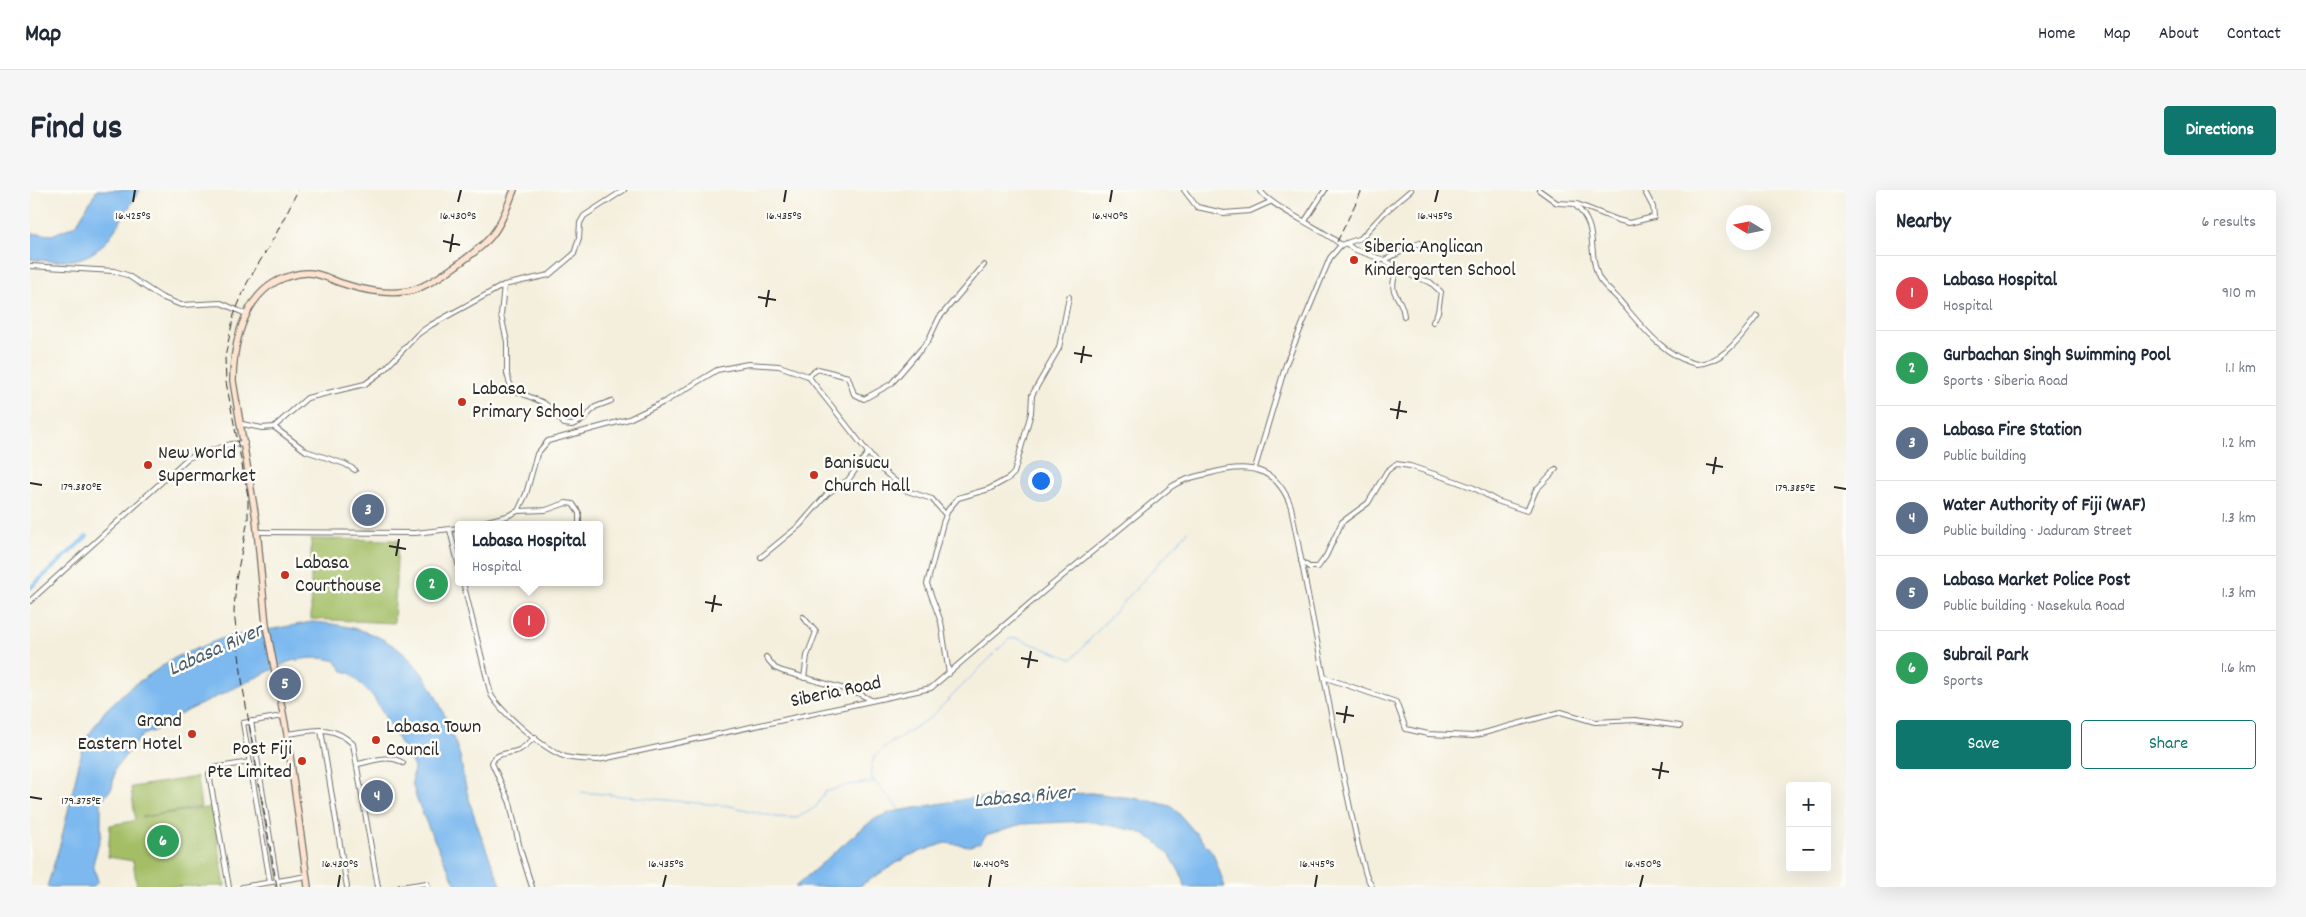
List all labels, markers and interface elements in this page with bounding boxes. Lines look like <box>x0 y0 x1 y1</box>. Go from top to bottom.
text: Map <box>25 18 61 52</box>
text: Home <box>2038 22 2075 47</box>
text: Map <box>2103 22 2131 47</box>
text: About <box>2159 22 2199 47</box>
text: Contact <box>2227 22 2281 47</box>
text: Find us <box>30 105 122 155</box>
button: Directions <box>2164 106 2276 155</box>
north arrow <box>1726 205 1771 250</box>
text: 16.425°S <box>115 208 151 225</box>
text: 16.430°S <box>440 208 476 225</box>
text: 16.435°S <box>766 208 802 225</box>
text: 16.440°S <box>1092 208 1128 225</box>
text: 16.445°S <box>1417 208 1453 225</box>
text: Nearby <box>1896 208 1951 238</box>
text: 6 results <box>2201 211 2256 234</box>
place label: Siberia Anglican Kindergarten School <box>1364 234 1516 285</box>
marker: Siberia Anglican Kindergarten School <box>1348 254 1360 266</box>
text: Labasa Hospital <box>1943 268 2057 295</box>
text: 1 <box>1910 282 1914 305</box>
text: 910 m <box>2222 282 2256 305</box>
text: Hospital <box>1943 295 1993 318</box>
text: Gurbachan Singh Swimming Pool <box>1943 343 2171 370</box>
text: 2 <box>1909 357 1916 380</box>
text: 1.1 km <box>2225 357 2256 380</box>
text: Sports · Siberia Road <box>1943 370 2068 393</box>
place label: Labasa Primary School <box>472 376 584 427</box>
marker: Labasa Primary School <box>456 396 468 408</box>
text: Labasa Fire Station <box>1943 418 2082 445</box>
text: 3 <box>1908 432 1916 455</box>
text: 1.2 km <box>2222 432 2256 455</box>
place label: New World Supermarket <box>158 440 256 491</box>
text: Public building <box>1943 445 2026 468</box>
place label: Banisucu Church Hall <box>824 450 910 501</box>
marker: New World Supermarket <box>142 459 154 471</box>
your location <box>1028 468 1054 494</box>
marker: Banisucu Church Hall <box>808 469 820 481</box>
text: 179.380°E <box>61 479 102 496</box>
text: 179.385°E <box>1775 480 1815 497</box>
pin: 3 <box>352 491 384 529</box>
text: Water Authority of Fiji (WAF) <box>1943 493 2145 520</box>
text: 4 <box>1909 507 1915 530</box>
text: 1.3 km <box>2222 507 2256 530</box>
text: Public building · Jaduram Street <box>1943 520 2132 543</box>
popup <box>455 521 603 586</box>
text: Labasa Hospital <box>472 529 586 556</box>
place label: Labasa Courthouse <box>295 550 381 601</box>
text: Hospital <box>472 556 522 579</box>
pin: 2 <box>416 565 448 603</box>
text: Labasa Market Police Post <box>1943 568 2130 595</box>
marker: Labasa Courthouse <box>279 569 291 581</box>
text: 5 <box>1908 582 1916 605</box>
text: 1.3 km <box>2222 582 2256 605</box>
text: Public building · Nasekula Road <box>1943 595 2125 618</box>
pin: 1 <box>513 602 545 640</box>
water label: Labasa River <box>164 616 270 685</box>
text: Subrail Park <box>1943 643 2028 670</box>
text: 6 <box>1908 657 1916 680</box>
text: 1.6 km <box>2221 657 2256 680</box>
pin: 5 <box>269 665 301 703</box>
street label: Siberia Road <box>788 670 884 716</box>
text: Sports <box>1943 670 1983 693</box>
place label: Grand Eastern Hotel <box>78 708 182 759</box>
place label: Labasa Town Council <box>386 714 481 765</box>
button: Save <box>1896 720 2071 769</box>
button: Share <box>2081 720 2256 769</box>
marker: Grand Eastern Hotel <box>186 728 198 740</box>
marker: Labasa Town Council <box>370 734 382 746</box>
place label: Post Fiji Pte Limited <box>207 736 292 787</box>
marker: Post Fiji Pte Limited <box>296 755 308 767</box>
pin: 4 <box>361 777 393 815</box>
water label: Labasa River <box>973 778 1078 817</box>
map controls <box>1786 782 1831 872</box>
button: + <box>1786 782 1831 827</box>
text: 179.375°E <box>61 793 101 810</box>
pin: 6 <box>147 822 179 860</box>
button: − <box>1786 827 1831 872</box>
text: 16.430°S <box>322 856 358 873</box>
text: 16.435°S <box>648 856 684 873</box>
text: 16.440°S <box>973 856 1009 873</box>
text: 16.445°S <box>1299 856 1335 873</box>
text: 16.450°S <box>1625 856 1661 873</box>

